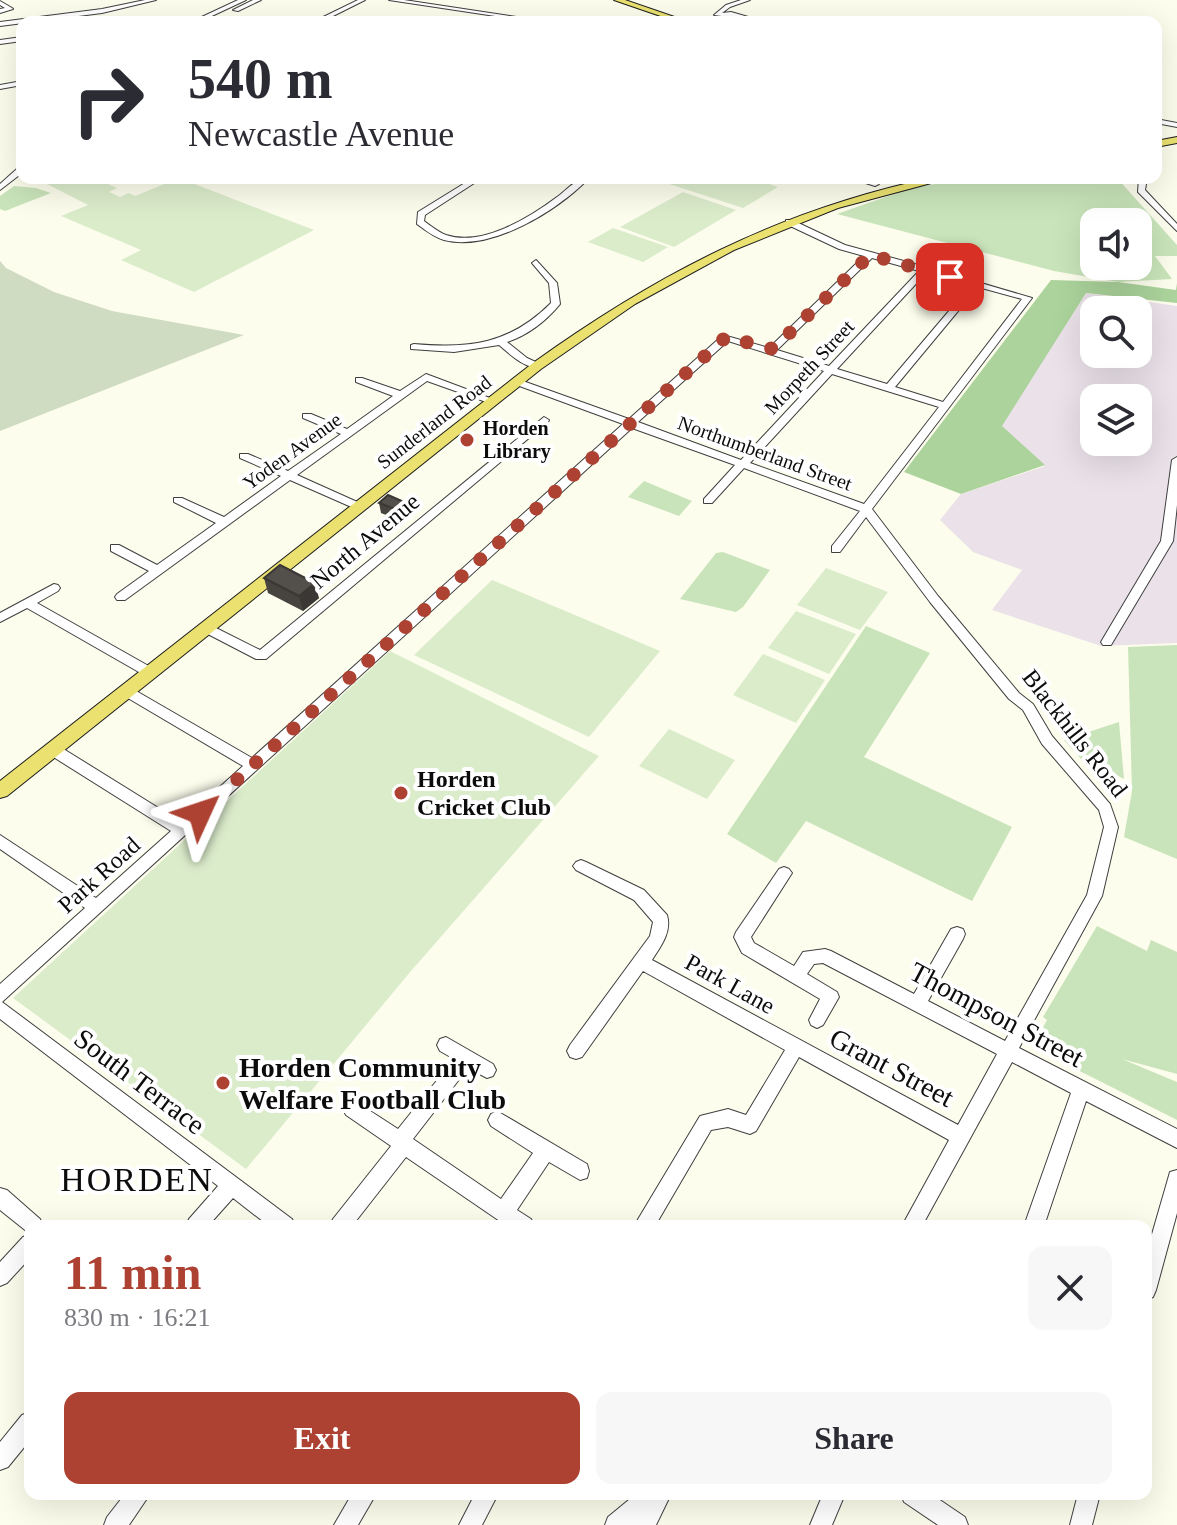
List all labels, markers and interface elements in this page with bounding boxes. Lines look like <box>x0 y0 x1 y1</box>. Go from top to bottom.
icon: right <box>56 48 160 152</box>
text: 540 m <box>188 48 333 110</box>
text: Newcastle Avenue <box>188 114 454 154</box>
map controls <box>1080 208 1152 456</box>
button: sound <box>1080 208 1152 280</box>
pin <box>916 243 984 311</box>
icon: arrive <box>928 255 972 299</box>
button: search <box>1080 296 1152 368</box>
street label: Morpeth Street <box>760 315 859 419</box>
street label: Sunderland Road <box>373 371 495 473</box>
button: layers <box>1080 384 1152 456</box>
street label: Yoden Avenue <box>239 408 345 494</box>
street label: Northumberland Street <box>675 411 856 495</box>
place label: Horden Library <box>483 417 551 463</box>
marker: Horden Library <box>458 431 476 449</box>
street label: North Avenue <box>305 488 425 594</box>
street label: Blackhills Road <box>1017 664 1133 802</box>
place label: Horden Cricket Club <box>417 766 551 820</box>
position arrow <box>158 771 242 855</box>
marker: Horden Cricket Club <box>392 784 410 802</box>
street label: Park Road <box>53 832 145 918</box>
street label: Park Lane <box>681 949 779 1019</box>
street label: Thompson Street <box>905 956 1089 1073</box>
street label: South Terrace <box>68 1022 211 1141</box>
street label: Grant Street <box>824 1022 959 1113</box>
place label: Horden Community Welfare Football Club <box>239 1052 506 1115</box>
marker: Horden Community Welfare Football Club <box>214 1074 232 1092</box>
district label: HORDEN <box>60 1161 214 1198</box>
text: 11 min <box>64 1246 201 1299</box>
button: close <box>1028 1246 1112 1330</box>
text: 830 m · 16:21 <box>64 1303 211 1332</box>
button: Exit <box>64 1392 580 1484</box>
button: Share <box>596 1392 1112 1484</box>

